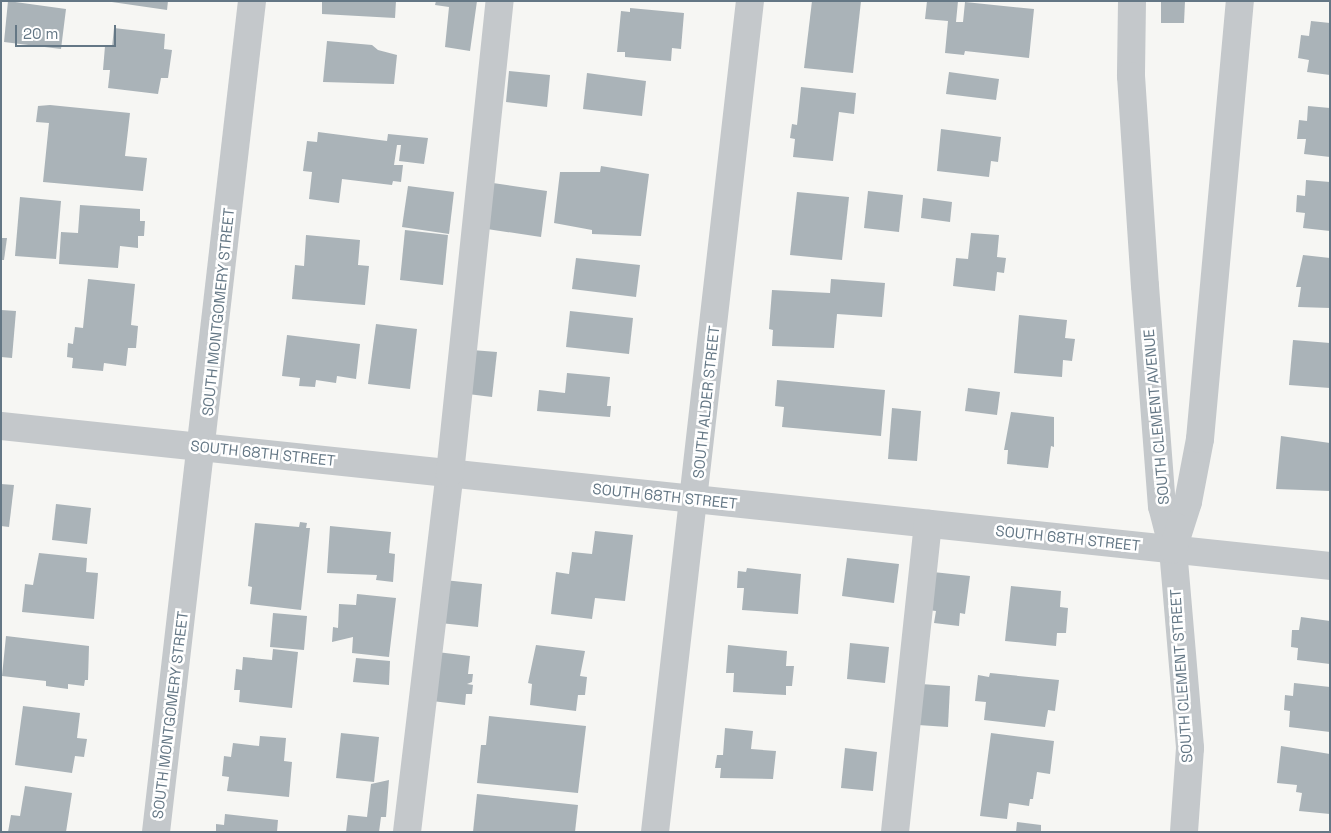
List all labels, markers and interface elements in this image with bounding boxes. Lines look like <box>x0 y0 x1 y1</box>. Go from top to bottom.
scale bar <box>18 15 119 47</box>
text: 20 m <box>23 24 58 43</box>
street label: SOUTH MONTGOMERY STREET <box>198 207 238 417</box>
street label: SOUTH ALDER STREET <box>689 325 723 479</box>
street label: SOUTH CLEMENT AVENUE <box>1139 328 1173 506</box>
street label: SOUTH 68TH STREET <box>190 436 336 470</box>
street label: SOUTH 68TH STREET <box>592 479 738 513</box>
street label: SOUTH 68TH STREET <box>995 521 1141 555</box>
street label: SOUTH CLEMENT STREET <box>1166 588 1196 764</box>
street label: SOUTH MONTGOMERY STREET <box>148 610 192 820</box>

